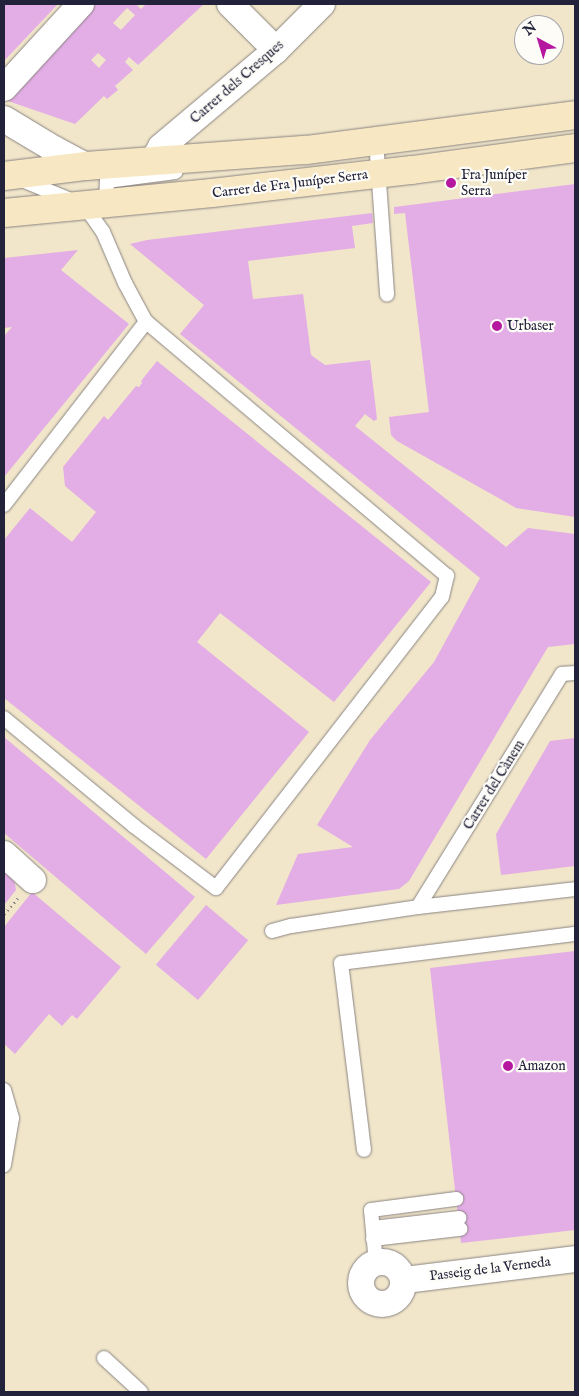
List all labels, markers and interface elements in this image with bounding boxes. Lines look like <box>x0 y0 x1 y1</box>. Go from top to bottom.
north arrow <box>514 15 564 65</box>
text: N <box>520 18 541 40</box>
street label: Carrer dels Cresques <box>187 37 287 127</box>
street label: Carrer de Fra Juníper Serra <box>211 166 369 202</box>
place label: Fra Juníper Serra <box>461 167 527 200</box>
marker: Fra Juníper Serra <box>445 177 457 189</box>
place label: Urbaser <box>507 318 554 334</box>
marker: Urbaser <box>491 320 503 332</box>
street label: Carrer del Cànem <box>460 737 528 833</box>
place label: Amazon <box>518 1058 566 1074</box>
marker: Amazon <box>502 1060 514 1072</box>
street label: Passeig de la Verneda <box>428 1253 552 1285</box>

